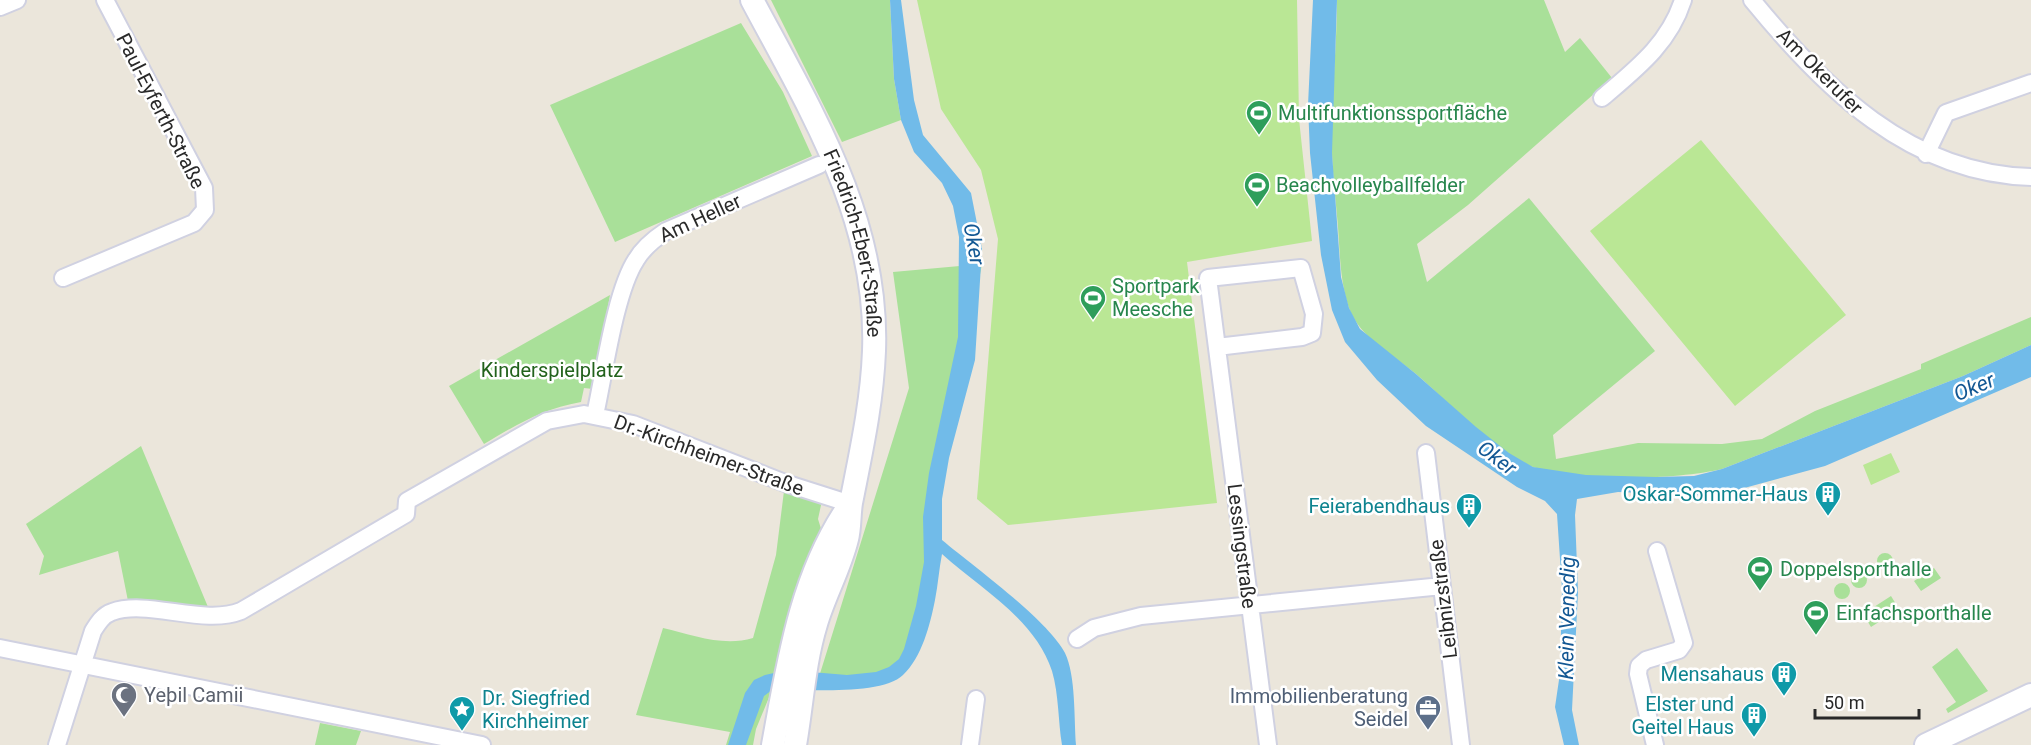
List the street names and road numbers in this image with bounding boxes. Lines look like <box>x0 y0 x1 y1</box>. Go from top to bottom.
street label: Am Okerufer <box>1772 23 1868 119</box>
street label: Paul-Eyferth-Straße <box>111 29 211 193</box>
street label: Friedrich-Ebert-Straße <box>818 146 886 338</box>
street label: Am Heller <box>655 189 745 247</box>
street label: Dr.-Kirchheimer-Straße <box>611 410 807 500</box>
street label: Lessingstraße <box>1222 482 1262 610</box>
street label: Leibnizstraße <box>1424 538 1462 660</box>

